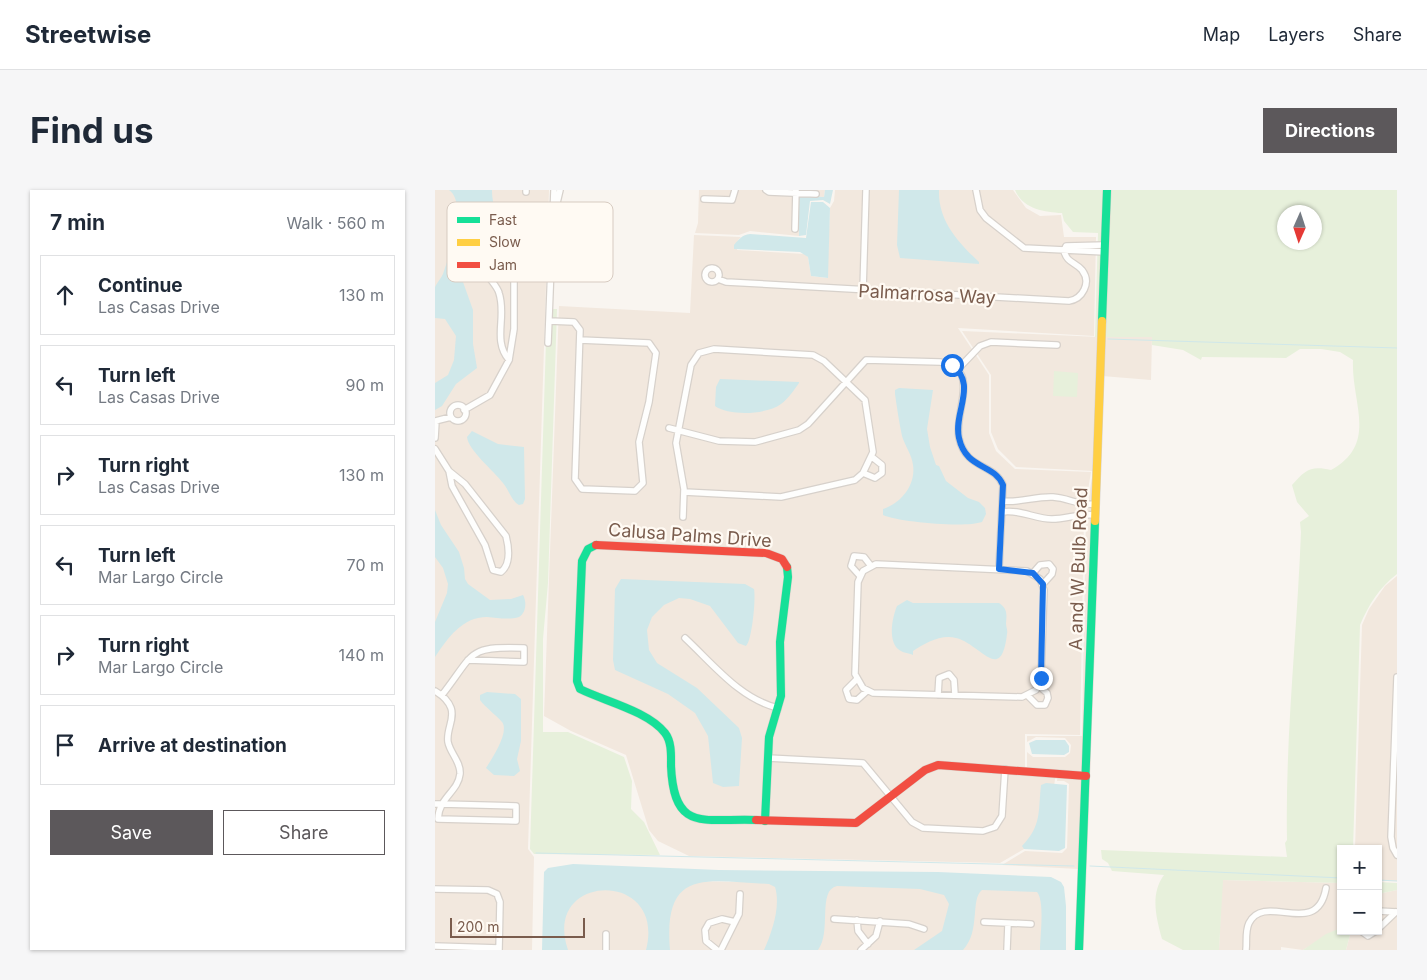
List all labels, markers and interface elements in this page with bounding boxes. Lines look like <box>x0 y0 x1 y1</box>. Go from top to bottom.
text: Streetwise <box>25 20 151 49</box>
text: Map <box>1203 24 1240 45</box>
text: Layers <box>1268 24 1325 45</box>
text: Share <box>1353 24 1402 45</box>
button: Directions <box>1263 108 1397 153</box>
text: Find us <box>30 109 154 151</box>
legend <box>447 202 613 282</box>
north arrow <box>1277 205 1322 250</box>
text: 7 min <box>50 210 105 235</box>
text: Fast <box>489 211 517 228</box>
text: Walk · 560 m <box>287 213 385 233</box>
text: Slow <box>489 233 521 250</box>
text: Jam <box>489 256 517 273</box>
text: Continue <box>98 274 183 297</box>
street label: Palmarrosa Way <box>858 280 996 308</box>
icon: ahead <box>51 281 79 309</box>
text: 130 m <box>339 285 384 305</box>
text: Las Casas Drive <box>98 297 220 317</box>
route start <box>941 354 964 377</box>
text: Turn left <box>98 364 176 387</box>
icon: left <box>51 371 79 399</box>
text: 90 m <box>345 375 384 395</box>
text: Las Casas Drive <box>98 387 220 407</box>
text: Turn right <box>98 454 189 477</box>
icon: right <box>51 461 79 489</box>
text: 130 m <box>339 465 384 485</box>
text: Las Casas Drive <box>98 477 220 497</box>
street label: A and W Bulb Road <box>1065 487 1091 651</box>
street label: Calusa Palms Drive <box>608 519 772 551</box>
text: Turn left <box>98 544 176 567</box>
icon: left <box>51 551 79 579</box>
text: 70 m <box>347 555 384 575</box>
text: Mar Largo Circle <box>98 567 223 587</box>
text: Turn right <box>98 634 189 657</box>
icon: right <box>51 641 79 669</box>
text: 140 m <box>339 645 384 665</box>
text: Mar Largo Circle <box>98 657 223 677</box>
route end <box>1030 667 1053 690</box>
icon: arrive <box>51 731 79 759</box>
text: Arrive at destination <box>98 734 287 757</box>
button: Save <box>50 810 213 855</box>
button: Share <box>223 810 385 855</box>
map controls <box>1337 845 1382 935</box>
button: + <box>1337 845 1382 890</box>
button: − <box>1337 890 1382 935</box>
scale bar <box>450 915 585 938</box>
text: 200 m <box>457 918 499 935</box>

